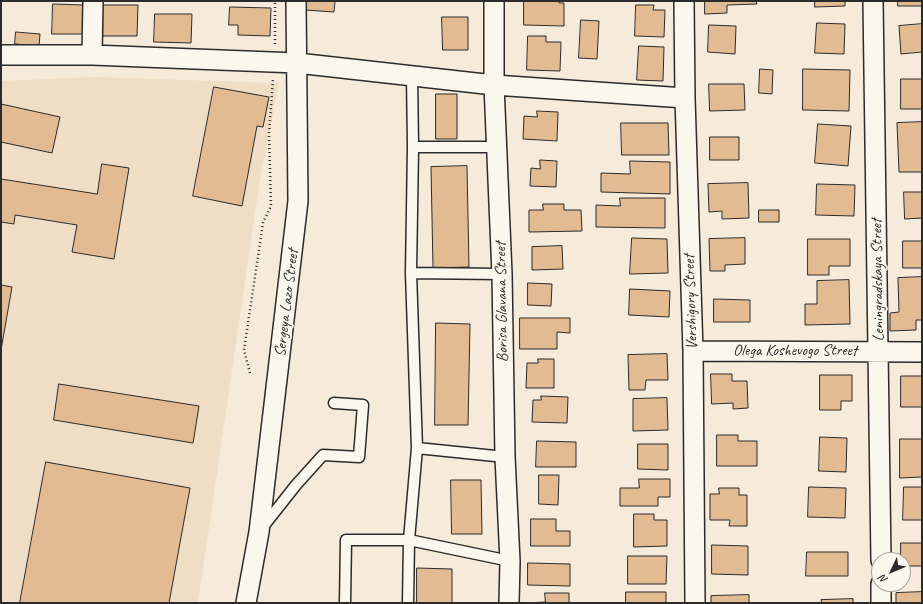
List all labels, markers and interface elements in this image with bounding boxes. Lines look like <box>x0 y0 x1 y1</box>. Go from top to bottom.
street label: Leningradskaya Street <box>867 219 889 341</box>
street label: Borisa Glavana Street <box>491 242 513 362</box>
street label: Sergeya Lazo Street <box>271 248 303 358</box>
street label: Vershigory Street <box>680 254 702 350</box>
street label: Olega Koshevogo Street <box>733 341 857 361</box>
north arrow <box>871 552 911 592</box>
text: N <box>876 572 890 587</box>

